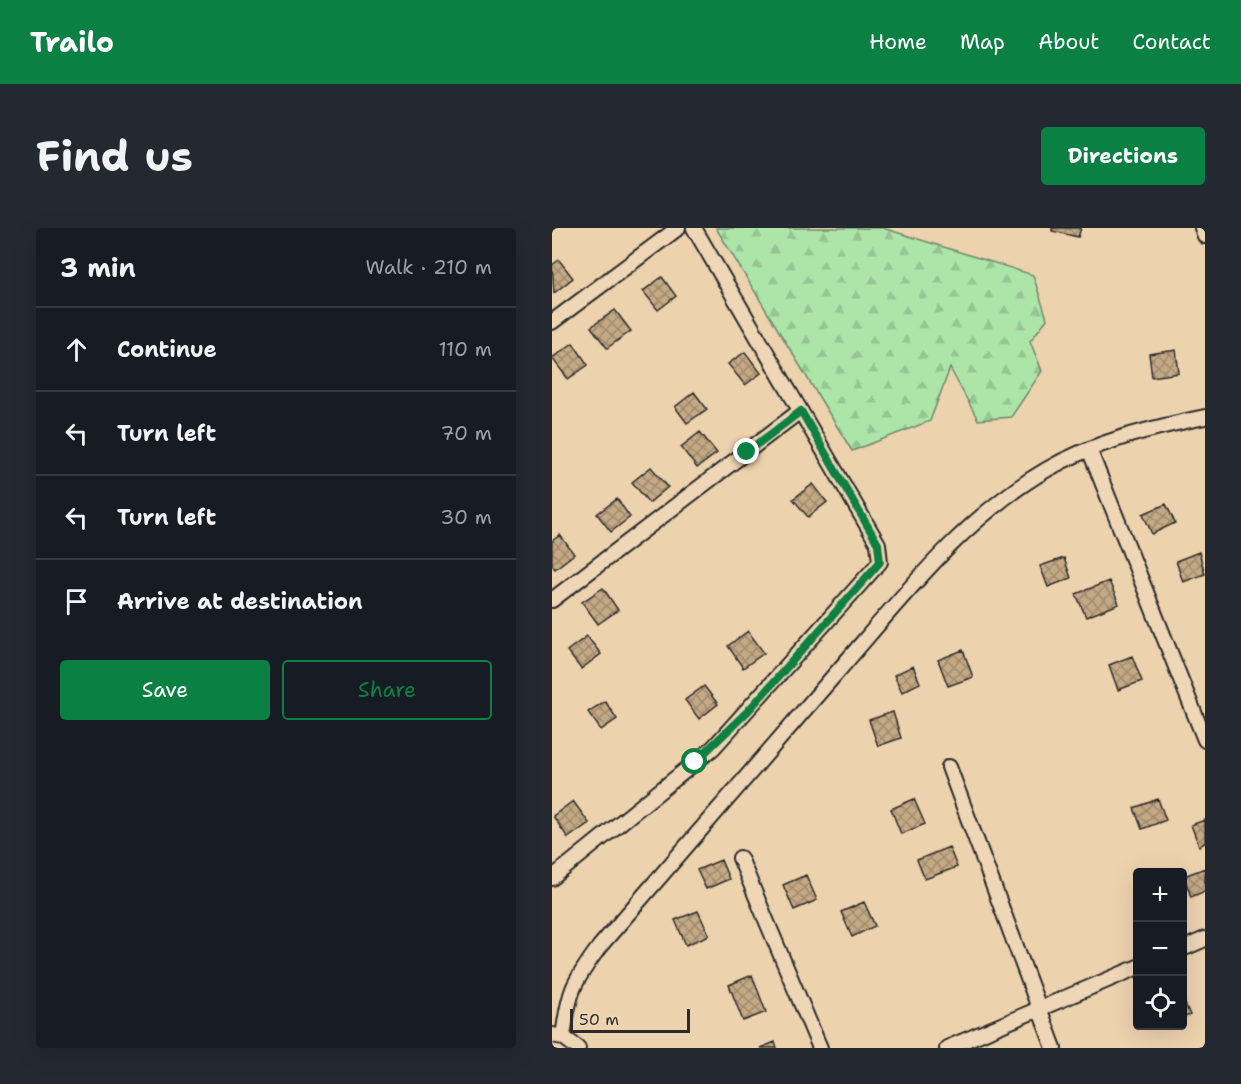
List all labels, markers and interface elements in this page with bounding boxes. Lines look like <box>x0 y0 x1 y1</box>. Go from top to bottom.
text: Trailo <box>30 23 114 61</box>
text: Home <box>869 28 927 56</box>
text: Map <box>960 28 1005 56</box>
text: About <box>1038 28 1099 56</box>
text: Contact <box>1132 28 1211 56</box>
button: Directions <box>1041 127 1205 185</box>
text: Find us <box>36 128 193 184</box>
text: 3 min <box>60 250 136 285</box>
text: Walk · 210 m <box>366 254 492 280</box>
icon: ahead <box>60 333 93 366</box>
text: Continue <box>117 335 217 364</box>
text: 110 m <box>438 336 492 362</box>
icon: left <box>60 417 93 450</box>
text: Turn left <box>117 419 216 448</box>
text: 70 m <box>440 420 492 446</box>
route end <box>733 438 759 464</box>
icon: left <box>60 501 93 534</box>
text: Turn left <box>117 503 216 532</box>
text: 30 m <box>440 504 492 530</box>
icon: arrive <box>60 585 93 618</box>
text: Arrive at destination <box>117 587 363 616</box>
button: Save <box>60 660 270 720</box>
button: Share <box>282 660 492 720</box>
route start <box>681 748 707 774</box>
map controls <box>1133 868 1187 1030</box>
button: + <box>1133 868 1187 922</box>
button: − <box>1133 922 1187 976</box>
button: locate <box>1133 976 1187 1030</box>
scale bar <box>570 1006 690 1034</box>
text: 50 m <box>579 1009 619 1030</box>

